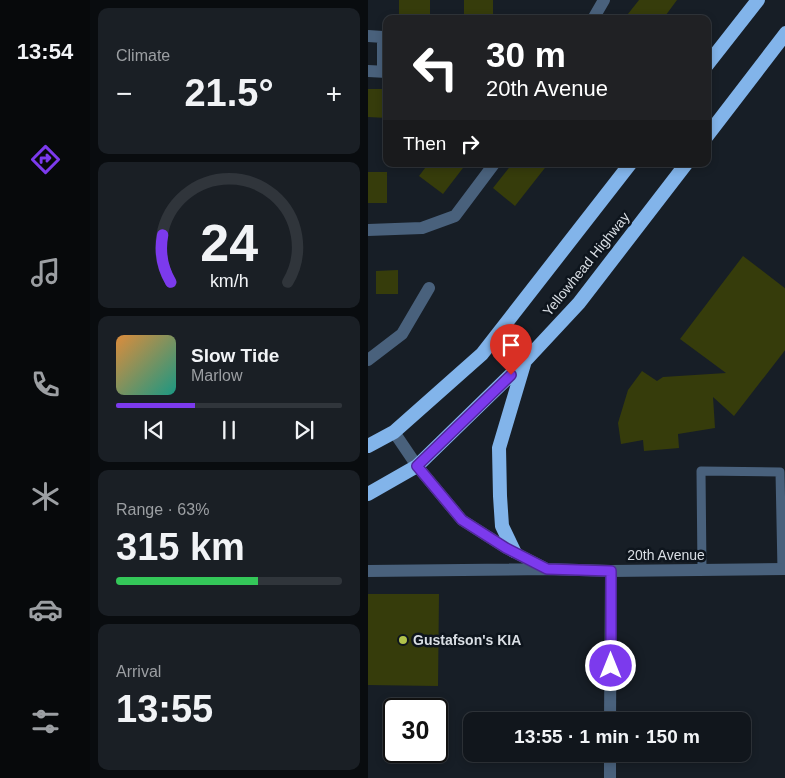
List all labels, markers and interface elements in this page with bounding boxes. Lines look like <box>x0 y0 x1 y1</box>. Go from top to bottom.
icon: left <box>403 35 468 100</box>
text: 30 m <box>486 35 566 74</box>
text: 13:54 <box>17 39 73 64</box>
text: Climate <box>116 47 170 64</box>
text: 21.5° <box>184 72 274 114</box>
text: 20th Avenue <box>486 76 608 101</box>
text: − <box>116 78 132 109</box>
text: + <box>326 78 342 109</box>
icon: right <box>456 130 484 158</box>
text: Then <box>403 133 446 154</box>
icon: directions <box>28 142 63 177</box>
street label: Yellowhead Highway <box>539 209 633 319</box>
text: 24 <box>200 214 258 272</box>
icon: music <box>28 255 63 290</box>
text: km/h <box>210 271 248 291</box>
pin <box>490 324 532 375</box>
icon: arrive <box>497 331 525 359</box>
text: Slow Tide <box>191 345 279 366</box>
icon: phone <box>28 367 63 402</box>
text: Marlow <box>191 367 243 384</box>
icon: previous <box>140 416 168 444</box>
icon: pause <box>215 416 243 444</box>
icon: next <box>290 416 318 444</box>
icon: climate <box>28 479 63 514</box>
text: Range · 63% <box>116 501 209 518</box>
text: 315 km <box>116 526 245 568</box>
street label: 20th Avenue <box>627 547 705 563</box>
icon: car <box>28 592 63 627</box>
place label: Gustafson's KIA <box>413 632 521 648</box>
marker: Gustafson's KIA <box>397 634 409 646</box>
position arrow <box>584 639 636 691</box>
text: Arrival <box>116 663 161 680</box>
text: 13:55 <box>116 688 213 730</box>
speed limit sign: 30 <box>383 698 448 763</box>
icon: filters <box>28 704 63 739</box>
text: 13:55 · 1 min · 150 m <box>514 726 700 747</box>

